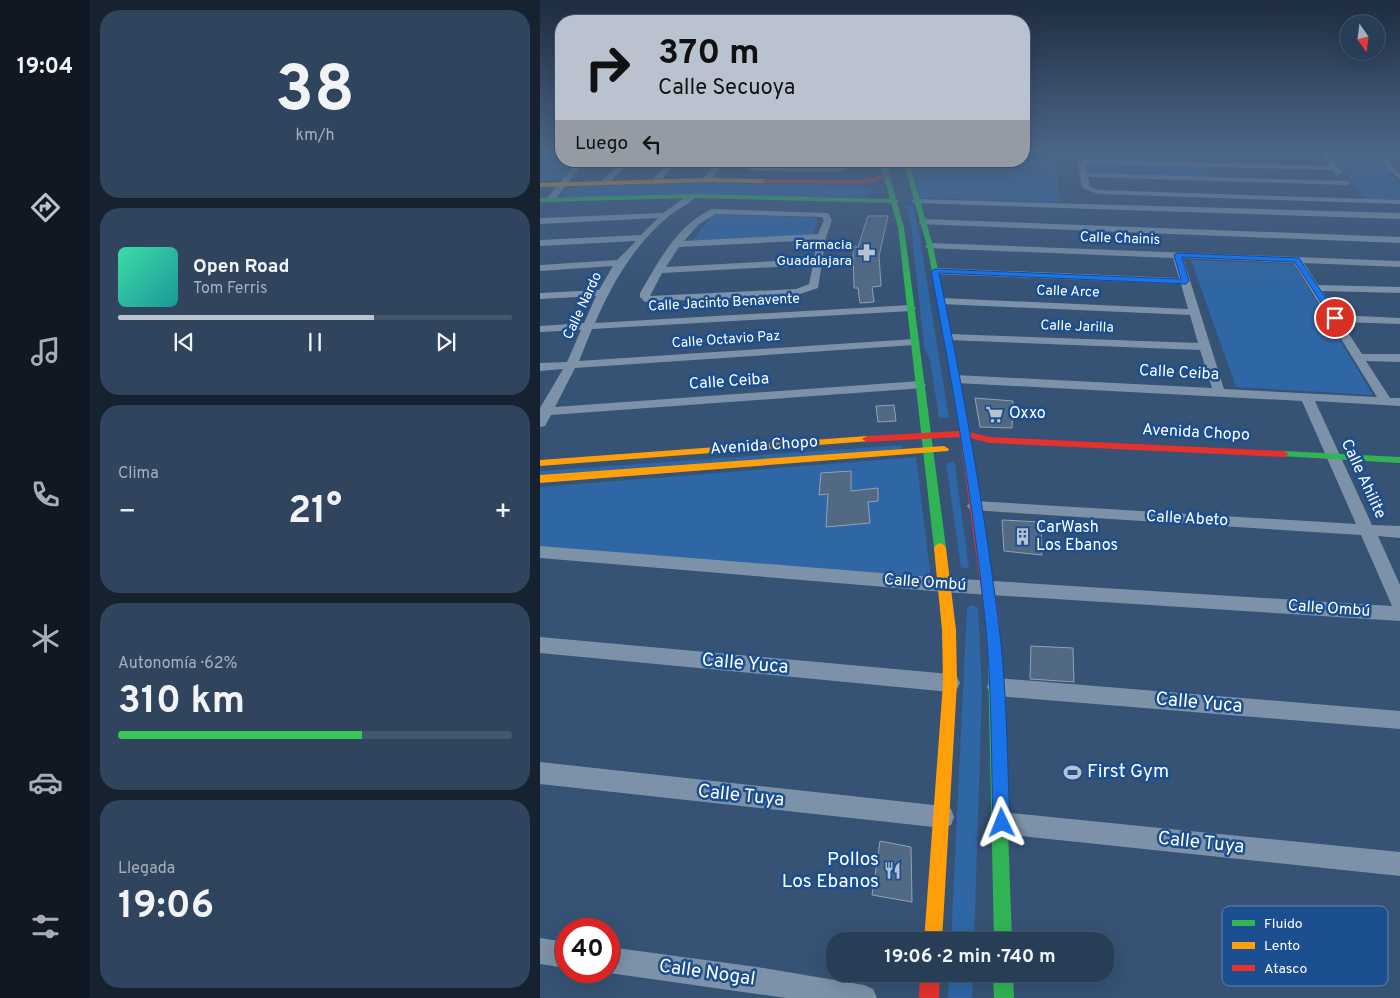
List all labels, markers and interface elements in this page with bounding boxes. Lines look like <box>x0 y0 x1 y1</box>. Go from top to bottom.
north arrow <box>1340 15 1385 60</box>
map controls <box>1340 15 1385 60</box>
text: 370 m <box>658 32 760 76</box>
icon: right <box>575 35 640 100</box>
text: 38 <box>275 52 355 134</box>
text: 19:04 <box>17 54 73 81</box>
text: Calle Secuoya <box>658 75 795 102</box>
text: km/h <box>296 126 334 146</box>
icon: left <box>638 130 666 158</box>
text: Luego <box>575 132 628 156</box>
icon: directions <box>28 190 63 225</box>
street label: Calle Chainis <box>1079 229 1161 249</box>
place label: Farmacia Guadalajara <box>776 237 852 270</box>
pharmacy icon: Farmacia Guadalajara <box>856 243 876 263</box>
text: Open Road <box>193 255 289 279</box>
street label: Calle Nardo <box>560 269 606 342</box>
text: Tom Ferris <box>193 279 267 299</box>
street label: Calle Arce <box>1036 282 1100 302</box>
street label: Calle Jacinto Benavente <box>648 291 800 315</box>
pin <box>1314 297 1356 339</box>
icon: arrive <box>1321 304 1349 332</box>
street label: Calle Jarilla <box>1040 317 1114 337</box>
icon: previous <box>170 328 198 356</box>
icon: pause <box>301 328 329 356</box>
icon: next <box>432 328 460 356</box>
street label: Calle Octavio Paz <box>671 328 781 352</box>
icon: music <box>28 334 63 369</box>
street label: Calle Ceiba <box>1138 361 1220 385</box>
street label: Calle Ceiba <box>688 369 770 395</box>
supermarket icon: Oxxo <box>985 404 1005 424</box>
place label: Oxxo <box>1009 404 1046 424</box>
street label: Avenida Chopo <box>1142 420 1250 446</box>
street label: Avenida Chopo <box>710 432 819 460</box>
street label: Calle Ahilite <box>1336 436 1390 522</box>
text: Clima <box>118 464 159 484</box>
icon: phone <box>28 477 63 512</box>
text: 21° <box>288 488 342 537</box>
text: − <box>118 495 136 531</box>
text: + <box>494 495 512 531</box>
street label: Calle Abeto <box>1145 507 1229 531</box>
place label: CarWash Los Ebanos <box>1036 518 1118 556</box>
building icon: CarWash Los Ebanos <box>1012 527 1032 547</box>
street label: Calle Ombú <box>883 570 967 596</box>
street label: Calle Ombú <box>1287 596 1371 622</box>
icon: climate <box>28 621 63 656</box>
street label: Calle Yuca <box>701 648 789 680</box>
text: Autonomía · 62% <box>118 654 237 674</box>
text: 310 km <box>118 678 245 727</box>
street label: Calle Yuca <box>1155 687 1243 719</box>
place label: First Gym <box>1087 760 1169 784</box>
sports icon: First Gym <box>1063 762 1083 782</box>
icon: car <box>28 765 63 800</box>
street label: Calle Tuya <box>696 780 786 812</box>
position arrow <box>975 796 1027 848</box>
street label: Calle Tuya <box>1156 827 1246 859</box>
place label: Pollos Los Ebanos <box>782 848 879 894</box>
text: Llegada <box>118 859 175 879</box>
restaurant icon: Pollos Los Ebanos <box>883 861 903 881</box>
text: 19:06 <box>118 883 214 932</box>
legend <box>1222 906 1388 986</box>
icon: filters <box>28 909 63 944</box>
text: Fluido <box>1264 916 1303 933</box>
speed limit sign: 40 <box>555 918 620 983</box>
text: Lento <box>1264 938 1300 955</box>
text: 19:06 · 2 min · 740 m <box>884 945 1056 969</box>
street label: Calle Nogal <box>657 954 757 992</box>
text: Atasco <box>1264 961 1307 978</box>

